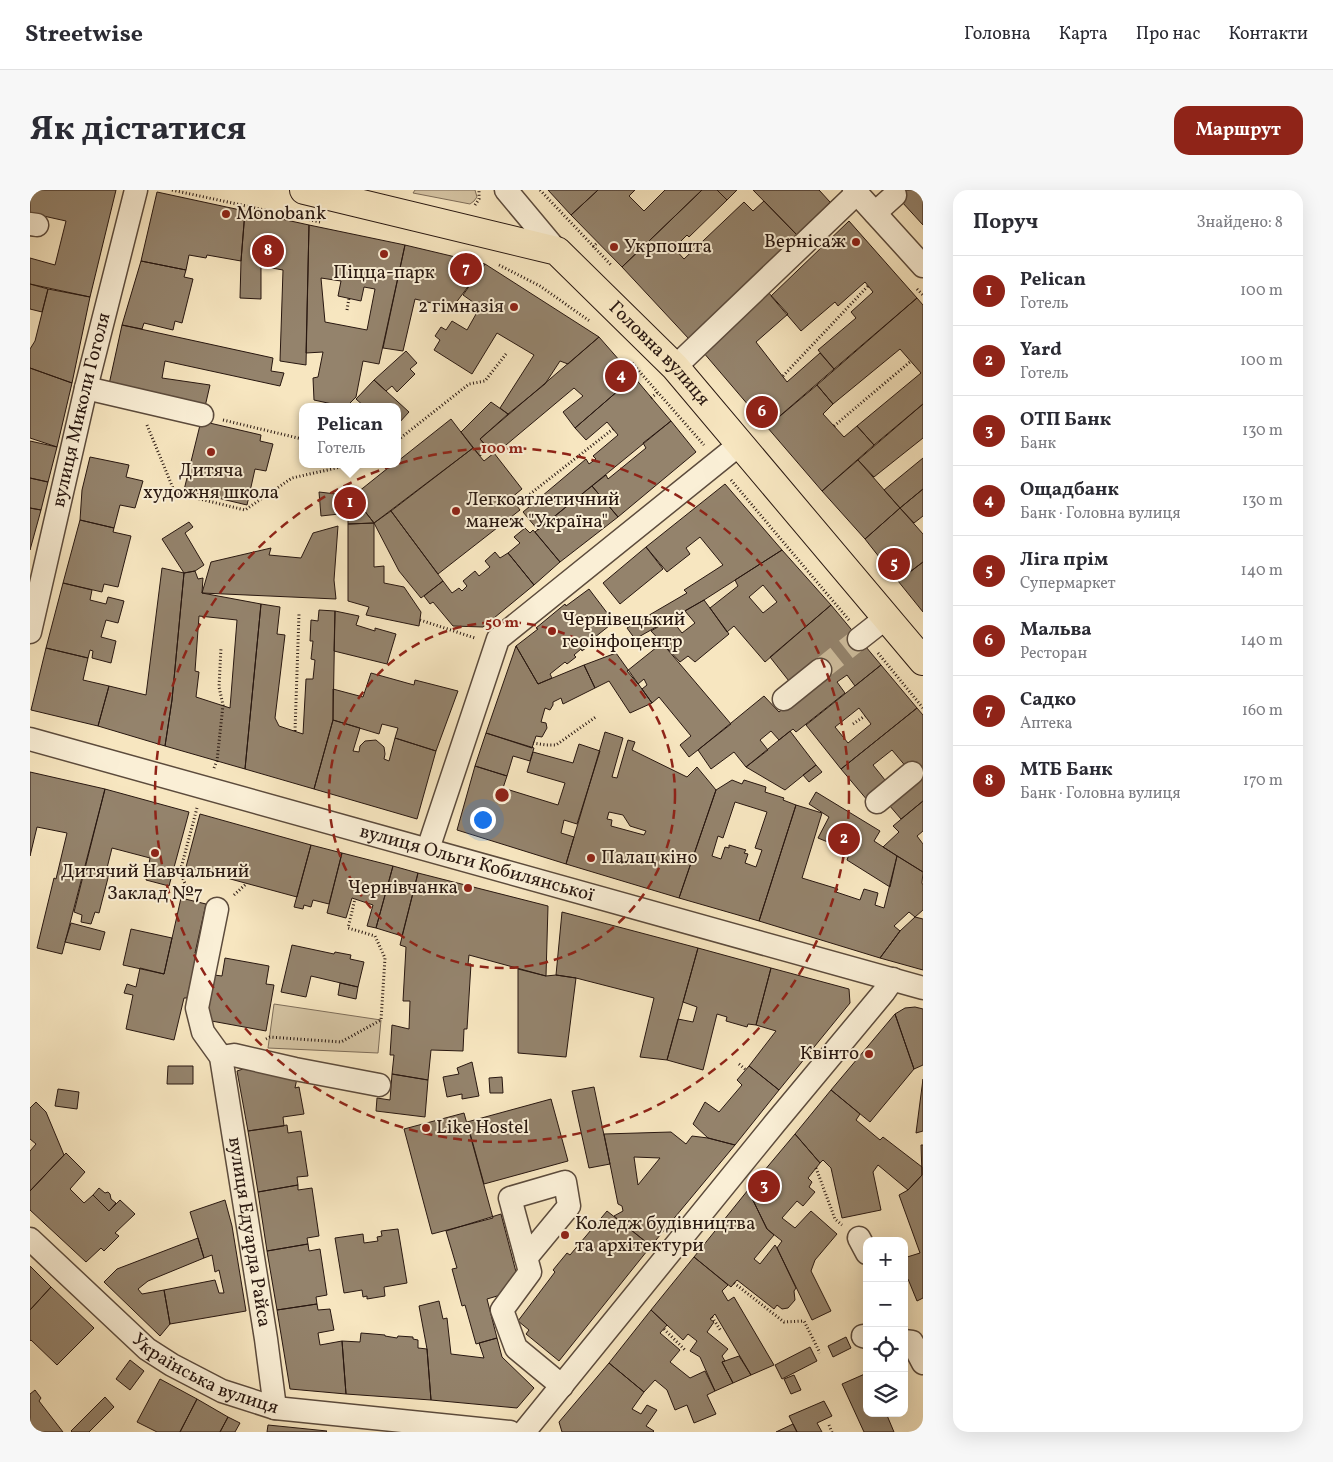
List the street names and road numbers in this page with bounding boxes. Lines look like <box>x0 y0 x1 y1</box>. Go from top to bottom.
street label: Головна вулиця <box>602 295 716 412</box>
street label: вулиця Миколи Гоголя <box>46 310 118 510</box>
street label: вулиця Ольги Кобилянської <box>357 819 597 909</box>
street label: вулиця Едуарда Райса <box>221 1135 277 1329</box>
street label: Українська вулиця <box>125 1327 282 1421</box>

